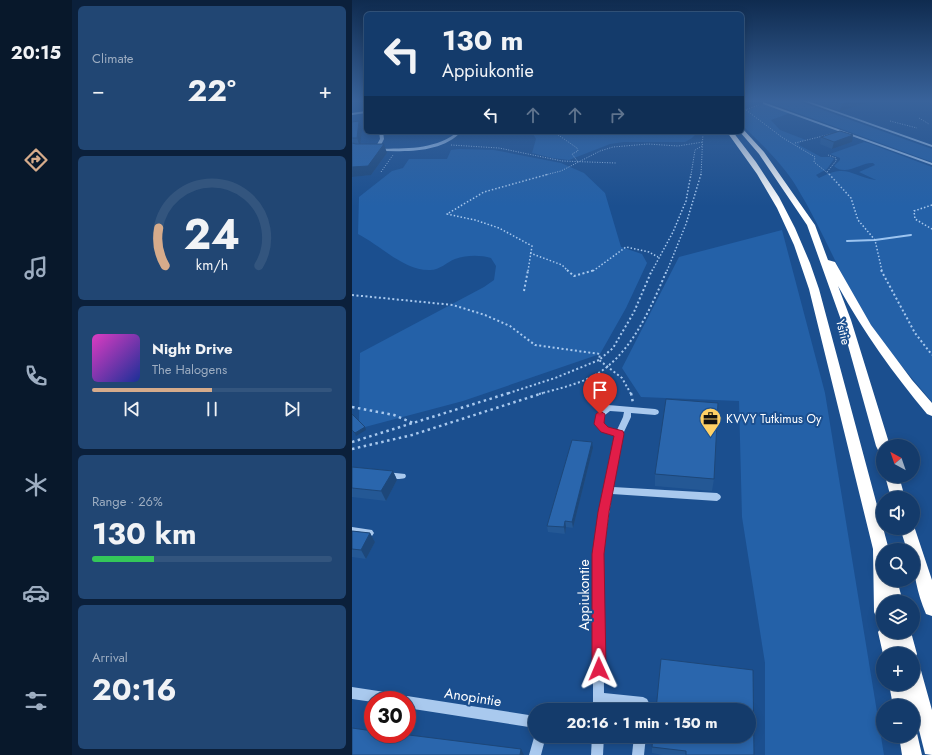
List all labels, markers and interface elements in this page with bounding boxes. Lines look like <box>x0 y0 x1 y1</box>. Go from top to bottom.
text: 130 m <box>442 20 524 61</box>
icon: left <box>376 28 428 80</box>
text: 20:15 <box>11 40 61 66</box>
text: Climate <box>92 49 133 68</box>
text: Appiukontie <box>442 58 534 84</box>
text: 22° <box>188 69 236 112</box>
text: − <box>92 74 105 106</box>
text: + <box>318 74 332 106</box>
icon: left <box>480 104 502 126</box>
icon: ahead <box>522 104 544 126</box>
icon: ahead <box>564 104 586 126</box>
icon: right <box>606 104 628 126</box>
icon: directions <box>22 146 50 174</box>
text: 24 <box>184 203 240 264</box>
icon: music <box>22 254 50 282</box>
text: km/h <box>196 254 228 274</box>
street label: Ysitie <box>831 317 855 347</box>
text: Night Drive <box>152 338 233 360</box>
text: The Halogens <box>152 360 227 379</box>
icon: phone <box>22 362 50 390</box>
pin <box>583 373 617 414</box>
icon: arrive <box>589 379 611 401</box>
icon: previous <box>121 398 143 420</box>
icon: pause <box>201 398 223 420</box>
icon: next <box>281 398 303 420</box>
office icon: KVVY Tutkimus Oy <box>698 406 724 439</box>
place label: KVVY Tutkimus Oy <box>726 410 822 428</box>
north arrow <box>876 439 920 483</box>
map controls <box>876 439 920 743</box>
icon: climate <box>22 471 50 499</box>
button: sound <box>876 491 920 535</box>
text: Range · 26% <box>92 492 163 511</box>
text: 130 km <box>92 512 197 555</box>
button: search <box>876 543 920 587</box>
street label: Appiukontie <box>574 559 594 631</box>
icon: car <box>22 579 50 607</box>
button: layers <box>876 595 920 639</box>
button: + <box>876 647 920 691</box>
text: Arrival <box>92 648 128 667</box>
position arrow <box>578 648 620 690</box>
text: 20:16 <box>92 668 177 711</box>
street label: Anopintie <box>443 683 503 711</box>
icon: filters <box>22 687 50 715</box>
speed limit sign: 30 <box>364 691 416 743</box>
button: − <box>876 699 920 743</box>
text: 20:16 · 1 min · 150 m <box>566 712 718 734</box>

